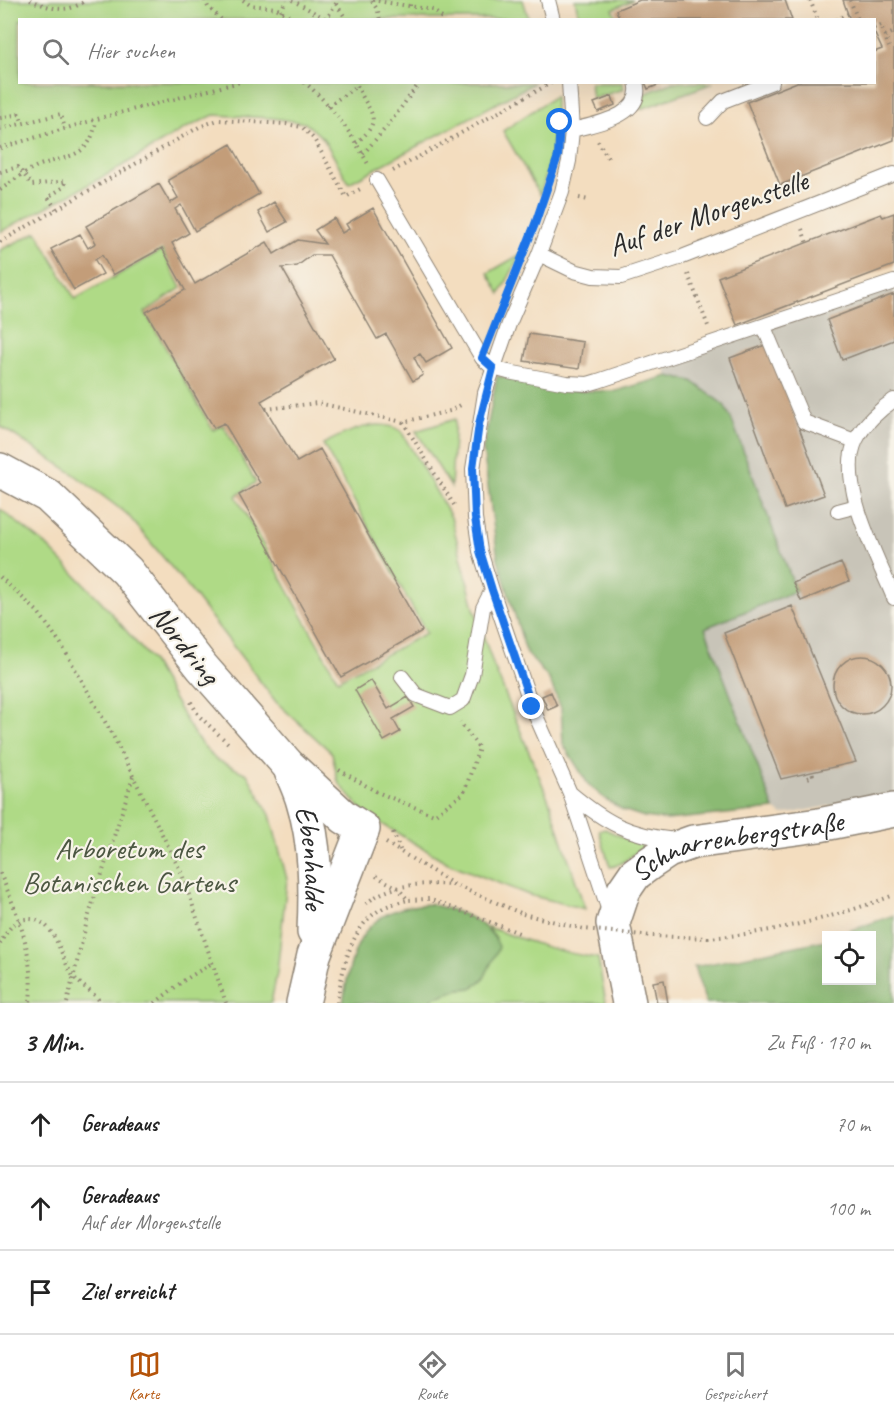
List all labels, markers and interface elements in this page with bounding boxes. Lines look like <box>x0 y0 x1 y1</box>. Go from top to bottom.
search box <box>18 18 876 84</box>
icon: search <box>39 35 72 68</box>
text: Hier suchen <box>87 37 175 65</box>
route start <box>546 108 572 134</box>
street label: Auf der Morgenstelle <box>603 160 815 265</box>
street label: Nordring <box>141 596 230 693</box>
route end <box>518 693 544 719</box>
street label: Schnarrenbergstraße <box>622 801 849 890</box>
street label: Ebenhalde <box>286 802 334 912</box>
park label: Arboretum des Botanischen Gartens <box>22 829 238 901</box>
map controls <box>822 931 876 985</box>
button: locate <box>822 931 876 985</box>
text: 3 Min. <box>24 1026 83 1059</box>
text: Zu Fuß · 170 m <box>767 1030 870 1055</box>
icon: ahead <box>24 1108 57 1141</box>
text: Geradeaus <box>81 1110 158 1138</box>
text: 70 m <box>836 1112 870 1137</box>
text: Geradeaus <box>81 1182 158 1210</box>
icon: ahead <box>24 1192 57 1225</box>
text: 100 m <box>827 1196 870 1221</box>
text: Auf der Morgenstelle <box>81 1210 220 1235</box>
icon: arrive <box>24 1276 57 1309</box>
text: Ziel erreicht <box>81 1278 174 1306</box>
tab: Karte <box>128 1348 161 1404</box>
tab: Route <box>416 1348 449 1404</box>
tab: Gespeichert <box>704 1348 766 1404</box>

